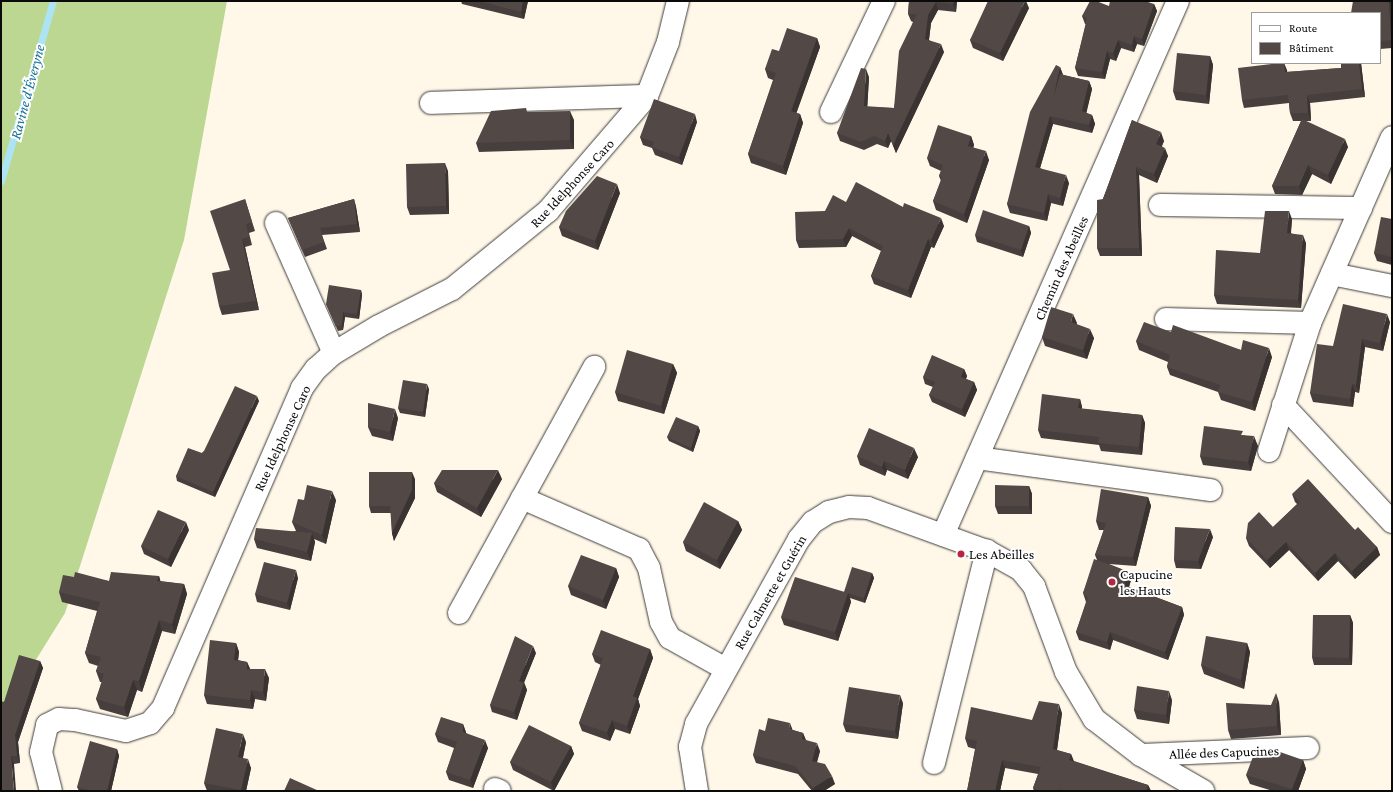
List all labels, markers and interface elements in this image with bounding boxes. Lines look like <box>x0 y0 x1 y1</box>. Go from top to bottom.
legend <box>1251 12 1381 64</box>
text: Route <box>1289 21 1317 35</box>
text: Bâtiment <box>1289 41 1334 55</box>
water label: Ravine d'Éveryne <box>7 43 49 141</box>
street label: Rue Idelphonse Caro <box>527 135 617 231</box>
street label: Chemin des Abeilles <box>1030 213 1092 323</box>
street label: Rue Idelphonse Caro <box>250 382 314 494</box>
street label: Rue Calmette et Guérin <box>730 532 810 652</box>
place label: Les Abeilles <box>969 546 1034 562</box>
marker: Les Abeilles <box>956 549 966 559</box>
place label: Capucine les Hauts <box>1120 566 1173 598</box>
marker: Capucine les Hauts <box>1107 577 1117 587</box>
street label: Allée des Capucines <box>1169 742 1279 762</box>

